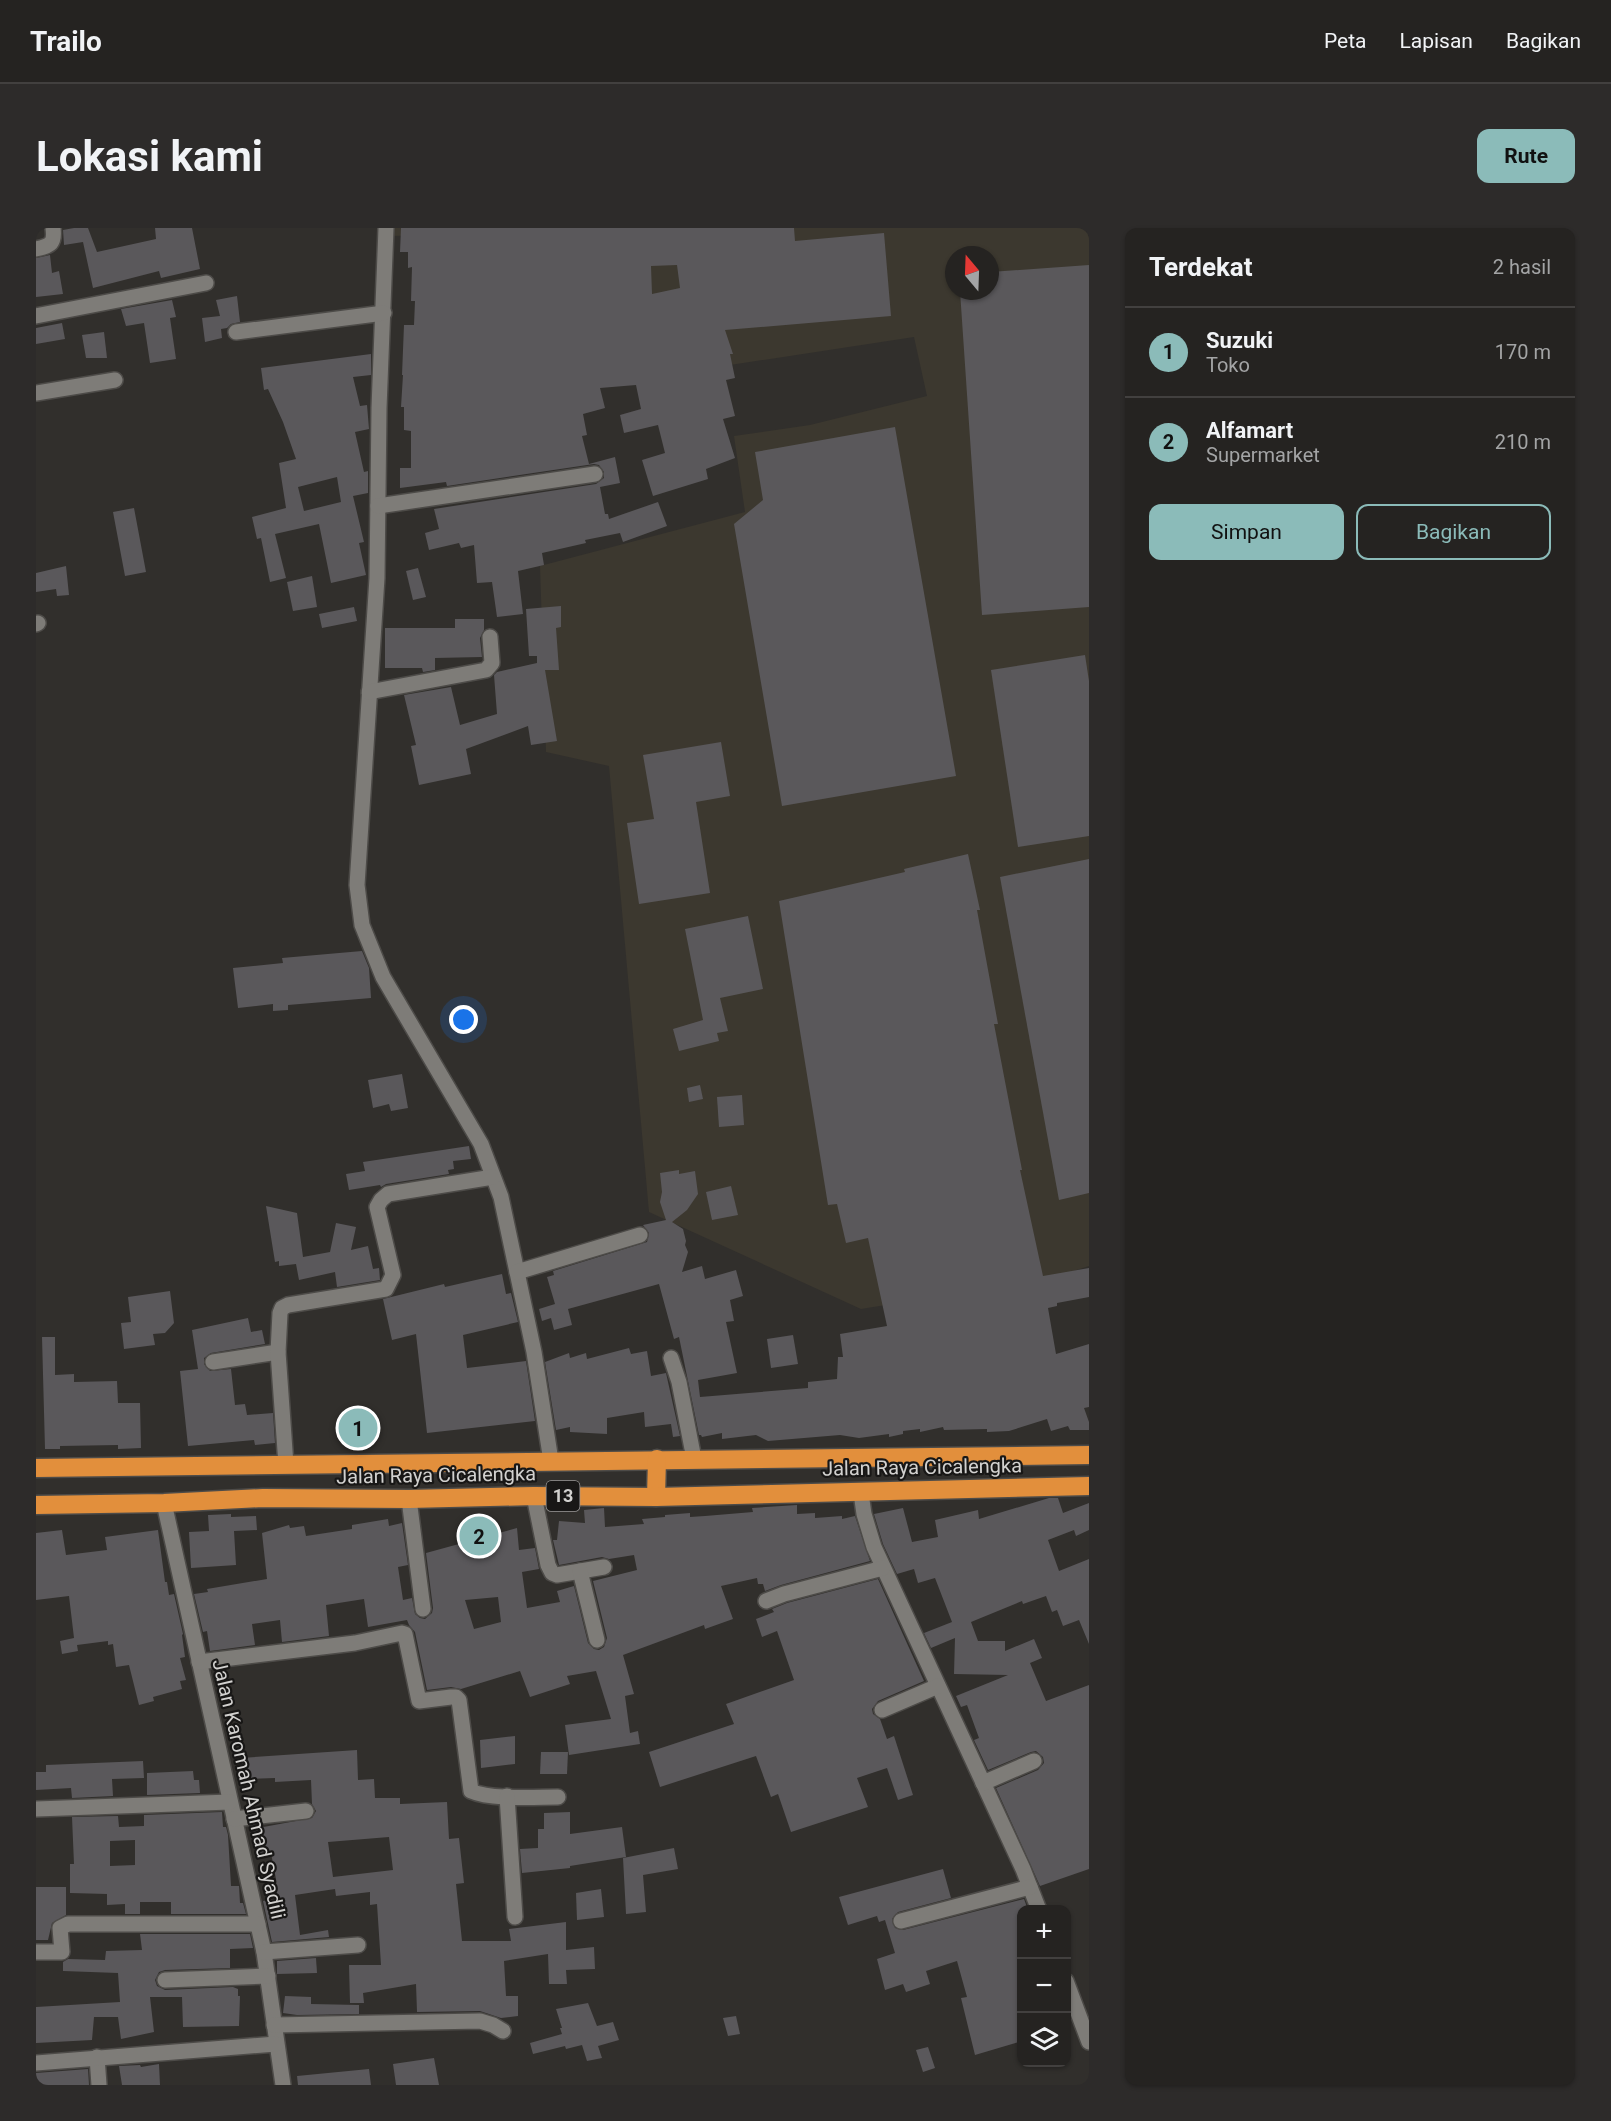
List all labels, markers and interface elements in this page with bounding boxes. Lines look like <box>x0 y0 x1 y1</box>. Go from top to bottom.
text: Trailo <box>30 25 102 58</box>
text: Peta <box>1324 29 1366 53</box>
text: Lapisan <box>1399 29 1473 53</box>
text: Bagikan <box>1506 29 1581 53</box>
button: Rute <box>1477 129 1575 183</box>
text: Lokasi kami <box>36 132 263 181</box>
north arrow <box>945 246 999 300</box>
text: Terdekat <box>1149 252 1253 282</box>
text: 2 hasil <box>1493 255 1551 279</box>
text: Suzuki <box>1206 328 1273 353</box>
text: 1 <box>1163 340 1174 364</box>
text: 170 m <box>1495 340 1551 364</box>
text: Toko <box>1206 353 1250 377</box>
text: Alfamart <box>1206 418 1293 443</box>
text: 2 <box>1163 430 1174 454</box>
text: 210 m <box>1495 430 1551 454</box>
text: Supermarket <box>1206 443 1320 467</box>
button: Simpan <box>1149 504 1344 560</box>
button: Bagikan <box>1356 504 1551 560</box>
your location <box>449 1005 478 1034</box>
pin: 1 <box>338 1406 378 1450</box>
street label: Jalan Raya Cicalengka <box>822 1453 1022 1481</box>
street label: Jalan Raya Cicalengka <box>336 1461 536 1489</box>
road number: 13 <box>546 1481 580 1511</box>
pin: 2 <box>460 1514 498 1558</box>
street label: Jalan Karomah Ahmad Syadili <box>207 1657 291 1921</box>
map controls <box>1017 1905 1071 2067</box>
button: + <box>1017 1905 1071 1959</box>
button: − <box>1017 1959 1071 2013</box>
button: layers <box>1017 2013 1071 2067</box>

